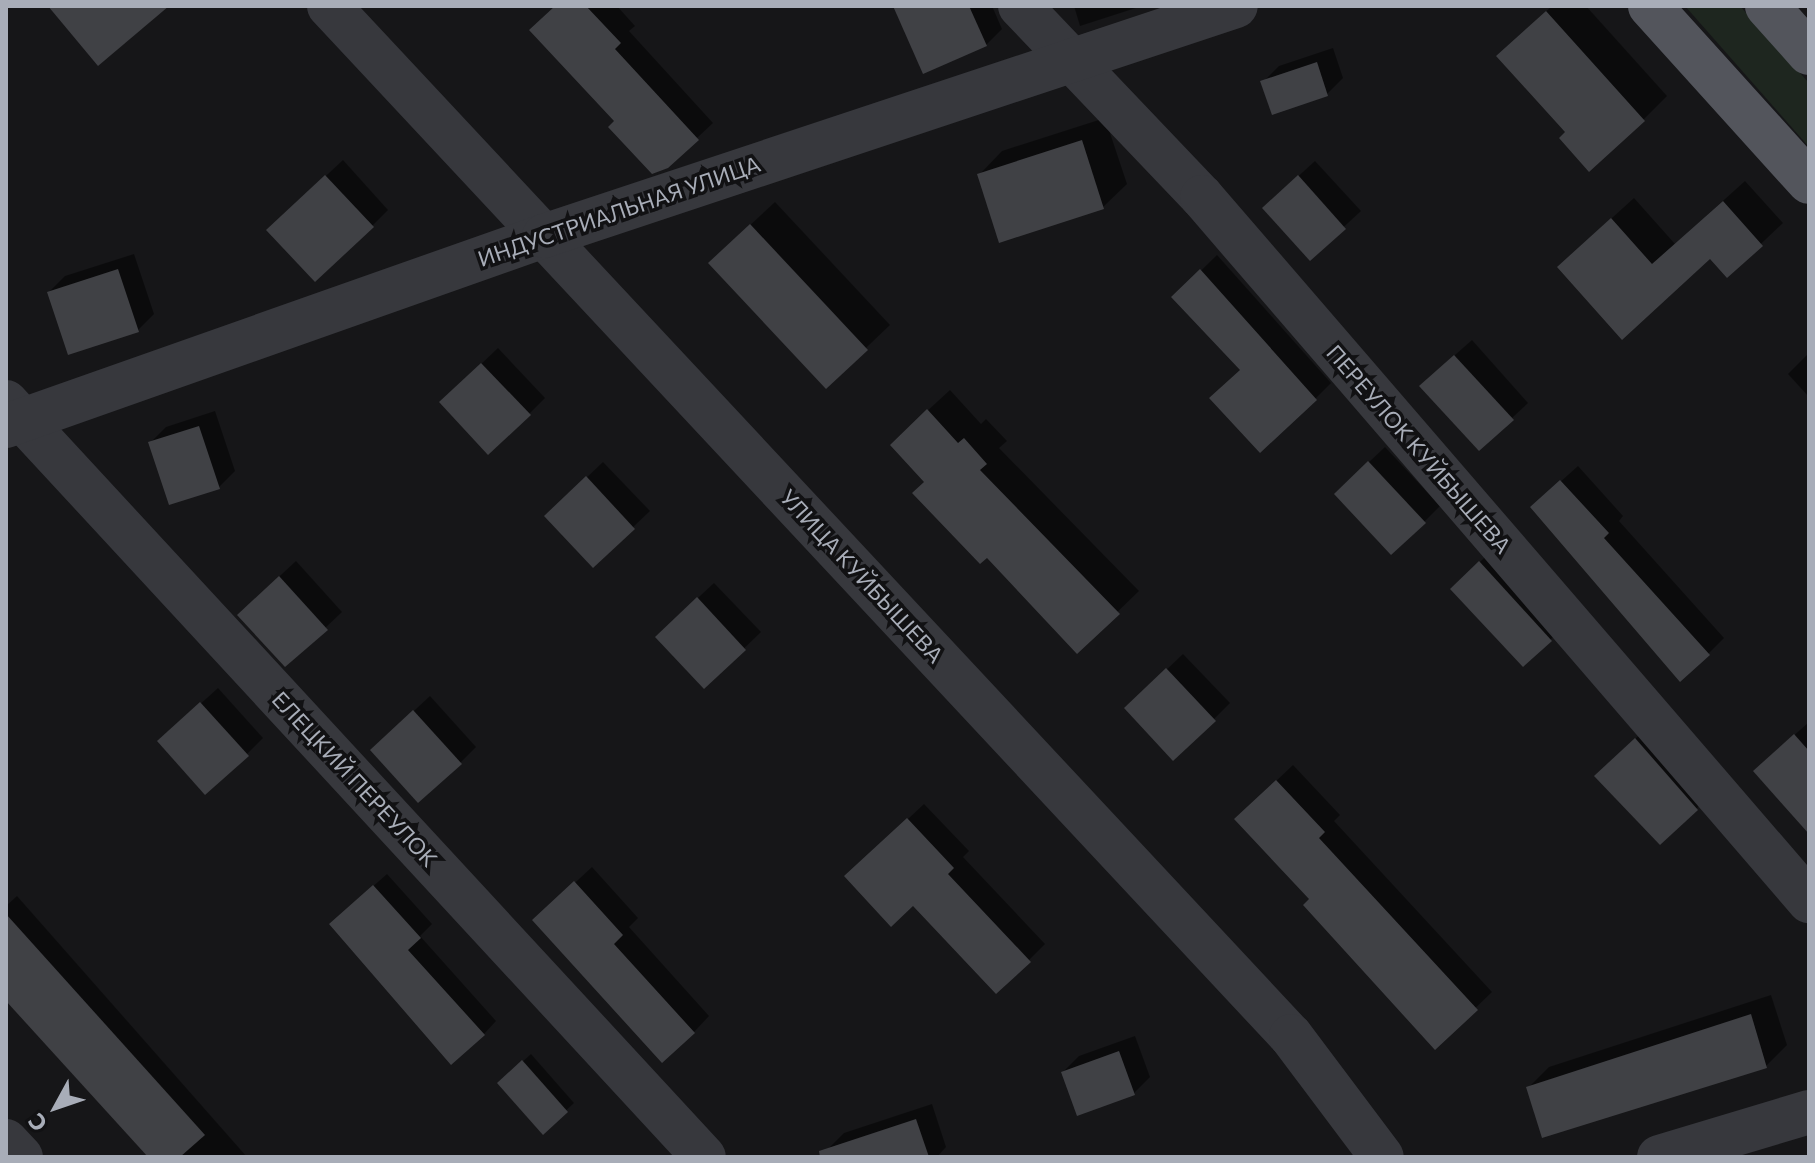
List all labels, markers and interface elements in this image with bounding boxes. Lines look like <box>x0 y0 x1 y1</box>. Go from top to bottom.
street label: ИНДУСТРИАЛЬНАЯ УЛИЦА <box>474 150 764 272</box>
street label: ПЕРЕУЛОК КУЙБЫШЕВА <box>1321 339 1517 559</box>
street label: УЛИЦА КУЙБЫШЕВА <box>775 484 949 668</box>
street label: ЕЛЕЦКИЙ ПЕРЕУЛОК <box>267 686 443 872</box>
north arrow <box>16 1067 96 1147</box>
text: С <box>22 1108 52 1137</box>

